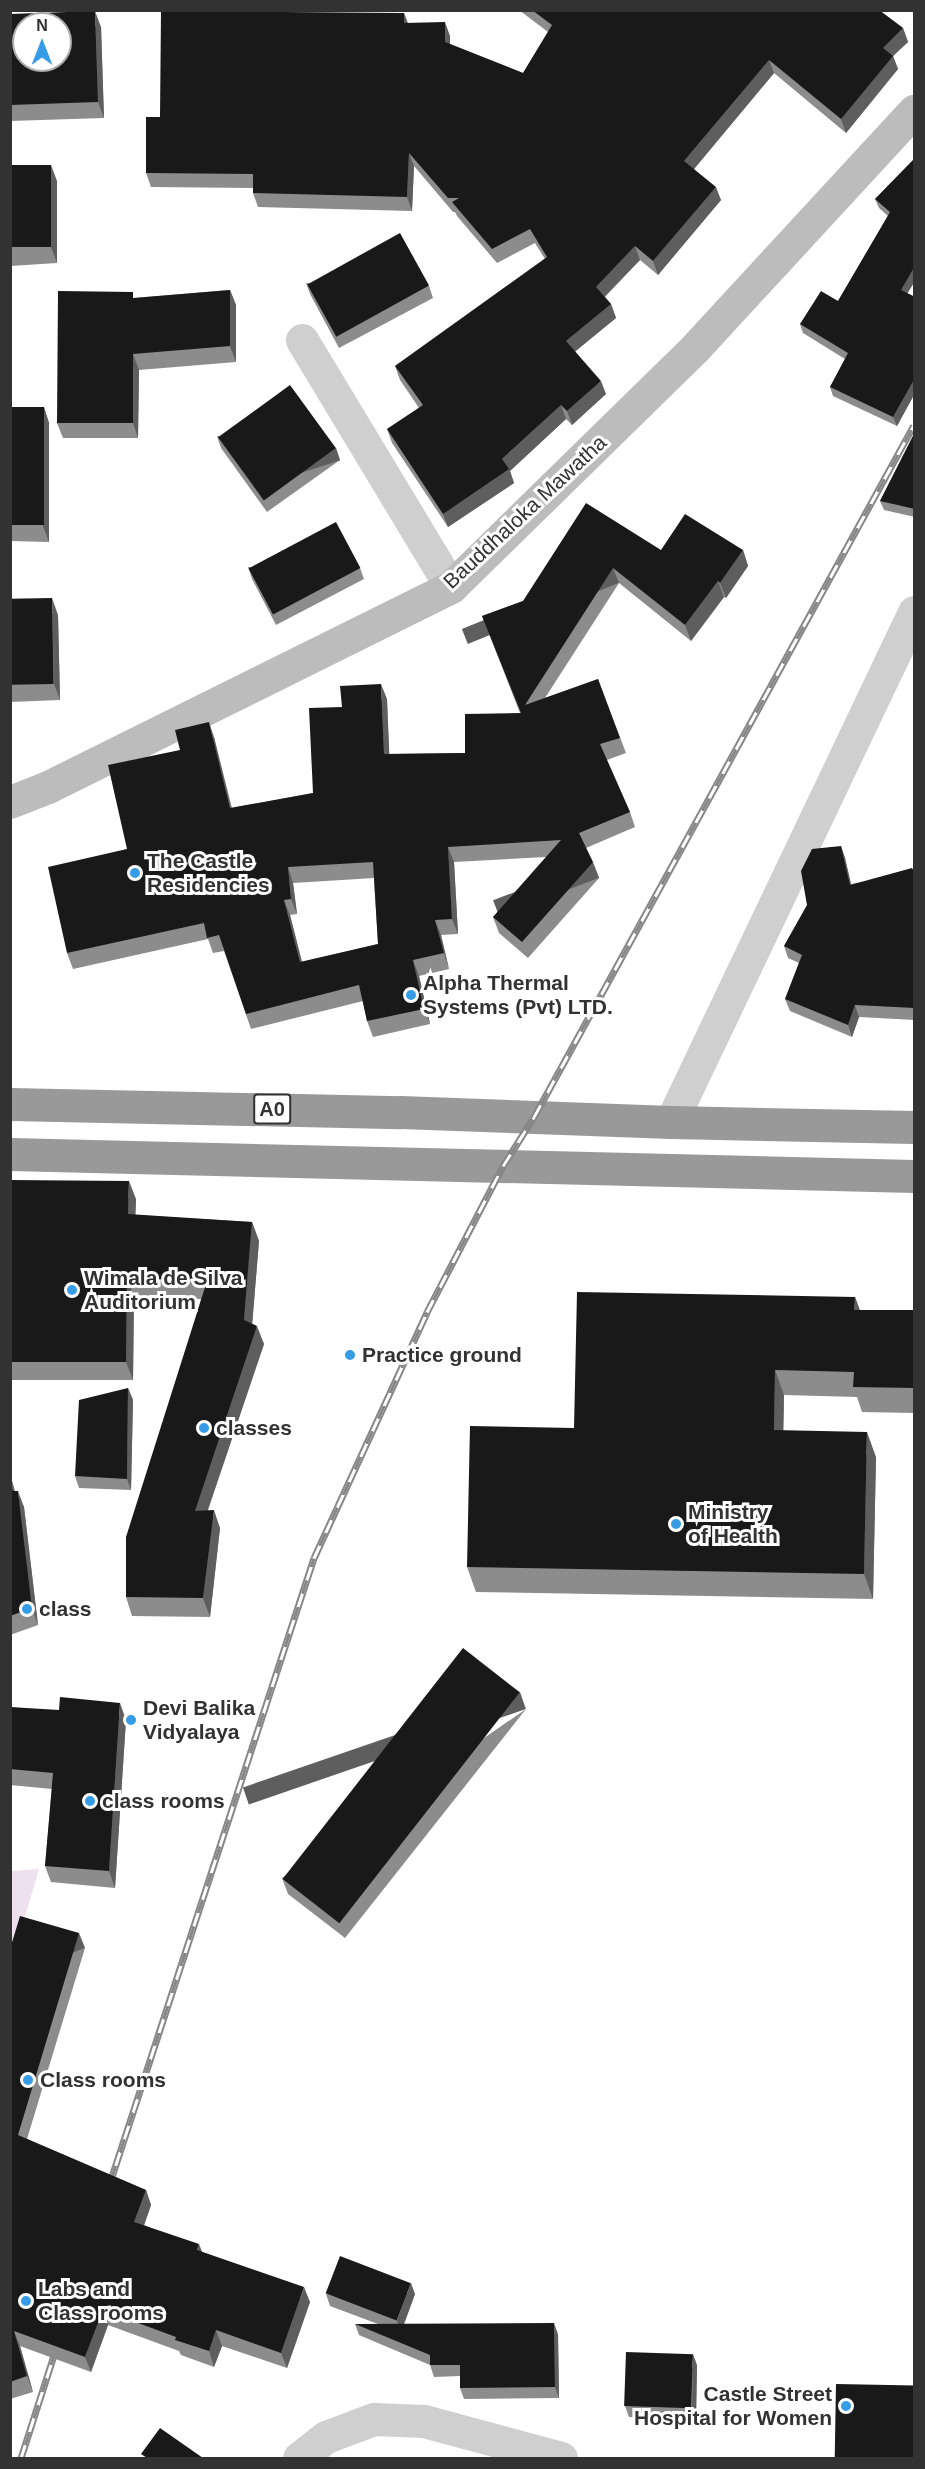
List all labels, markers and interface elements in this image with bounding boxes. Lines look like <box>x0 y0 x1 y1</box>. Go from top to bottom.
north arrow <box>12 12 72 72</box>
text: N <box>36 17 48 34</box>
street label: Bauddhaloka Mawatha <box>438 430 612 594</box>
place label: The Castle Residencies <box>147 848 270 898</box>
marker: The Castle Residencies <box>128 866 142 880</box>
place label: Alpha Thermal Systems (Pvt) LTD. <box>423 970 613 1020</box>
marker: Alpha Thermal Systems (Pvt) LTD. <box>404 988 418 1002</box>
road number: A0 <box>252 1092 292 1126</box>
place label: Wimala de Silva Auditorium <box>84 1265 243 1315</box>
marker: Wimala de Silva Auditorium <box>65 1283 79 1297</box>
place label: Practice ground <box>362 1342 522 1368</box>
marker: Practice ground <box>343 1348 357 1362</box>
place label: classes <box>216 1415 292 1441</box>
marker: classes <box>197 1421 211 1435</box>
place label: Ministry of Health <box>688 1499 778 1549</box>
marker: Ministry of Health <box>669 1517 683 1531</box>
place label: class <box>39 1596 92 1622</box>
marker: class <box>20 1602 34 1616</box>
place label: Devi Balika Vidyalaya <box>143 1695 255 1745</box>
marker: Devi Balika Vidyalaya <box>124 1713 138 1727</box>
place label: class rooms <box>102 1788 225 1814</box>
marker: class rooms <box>83 1794 97 1808</box>
place label: Class rooms <box>40 2067 166 2093</box>
marker: Class rooms <box>21 2073 35 2087</box>
place label: Labs and Class rooms <box>38 2276 164 2326</box>
marker: Labs and Class rooms <box>19 2294 33 2308</box>
place label: Castle Street Hospital for Women <box>634 2381 832 2431</box>
marker: Castle Street Hospital for Women <box>837 2397 855 2415</box>

